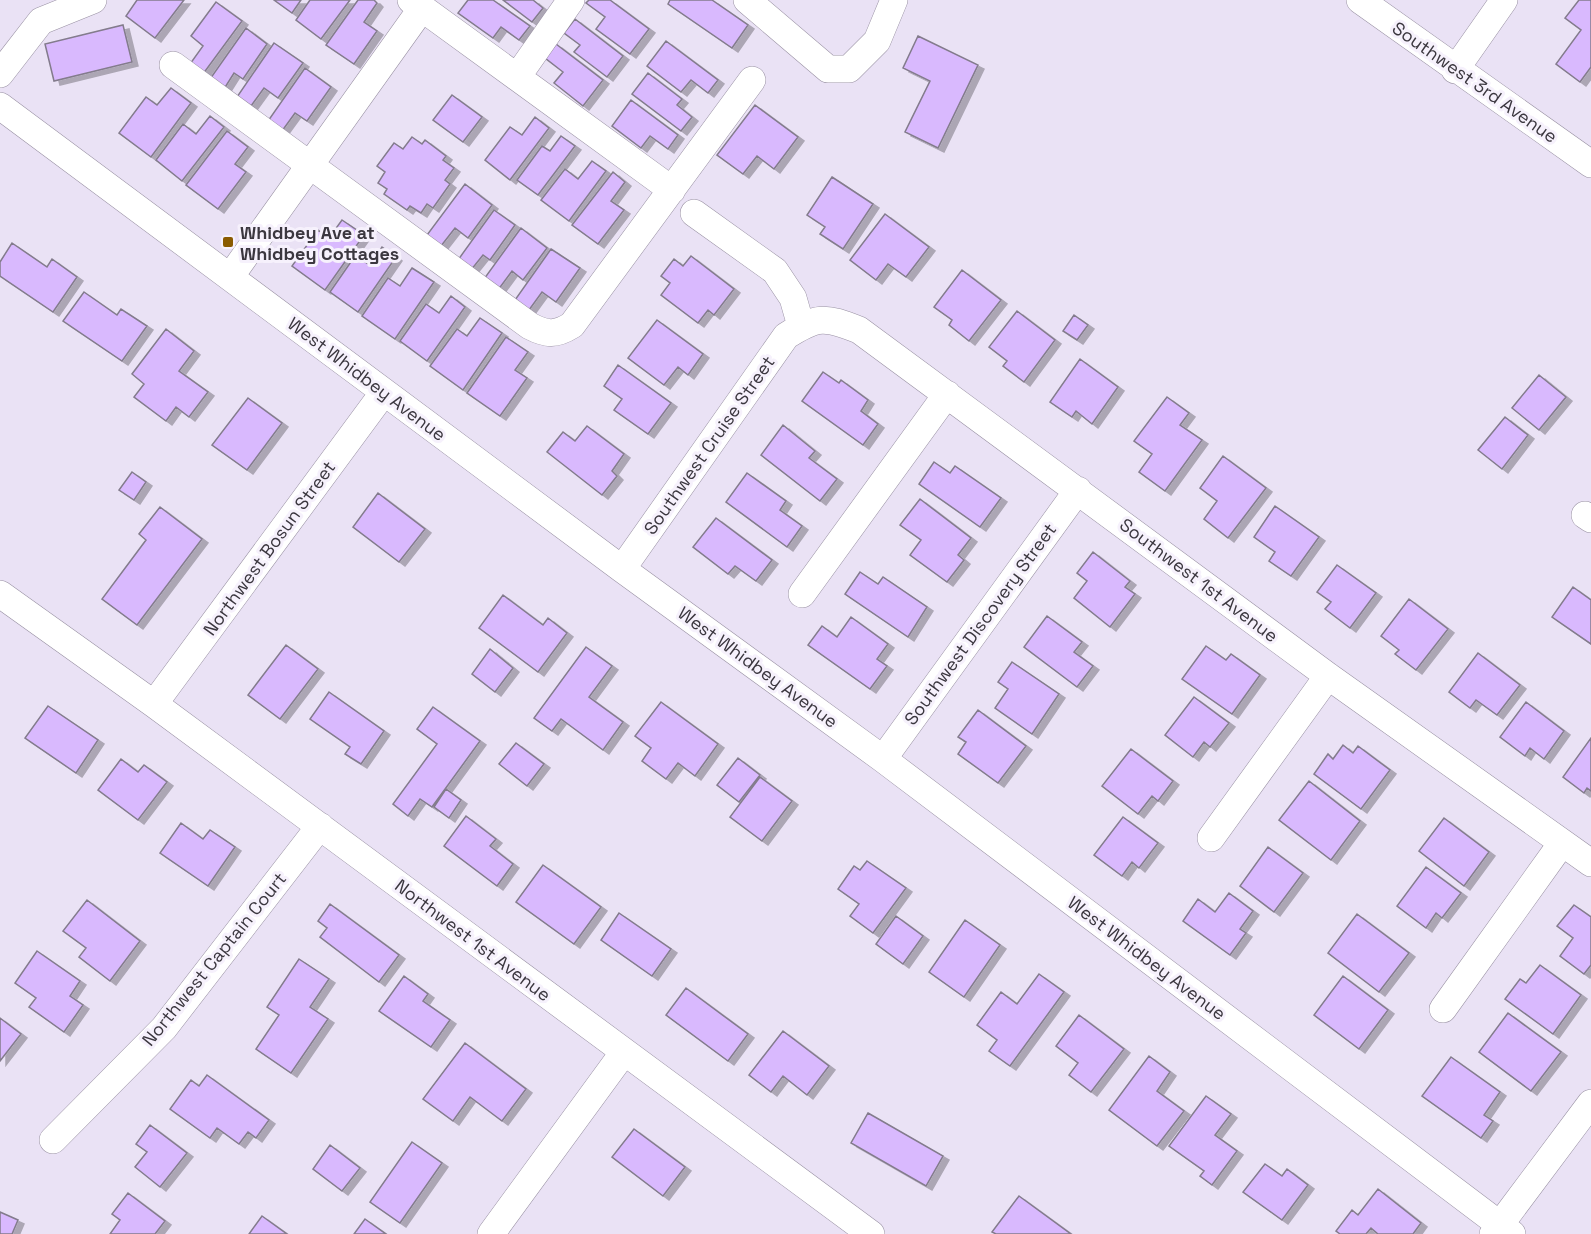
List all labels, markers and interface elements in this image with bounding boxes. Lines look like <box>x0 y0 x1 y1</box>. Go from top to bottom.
street label: Southwest 3rd Avenue <box>1388 16 1562 148</box>
place label: Whidbey Ave at Whidbey Cottages <box>240 221 399 265</box>
marker: Whidbey Ave at Whidbey Cottages <box>221 235 235 249</box>
street label: West Whidbey Avenue <box>283 312 451 446</box>
street label: Southwest Cruise Street <box>638 351 780 539</box>
street label: Northwest Bosun Street <box>198 456 340 640</box>
street label: Southwest 1st Avenue <box>1115 513 1283 647</box>
street label: Southwest Discovery Street <box>899 518 1061 730</box>
street label: West Whidbey Avenue <box>673 601 843 733</box>
street label: Northwest Captain Court <box>137 868 291 1050</box>
street label: Northwest 1st Avenue <box>391 874 555 1006</box>
street label: West Whidbey Avenue <box>1063 891 1231 1025</box>

